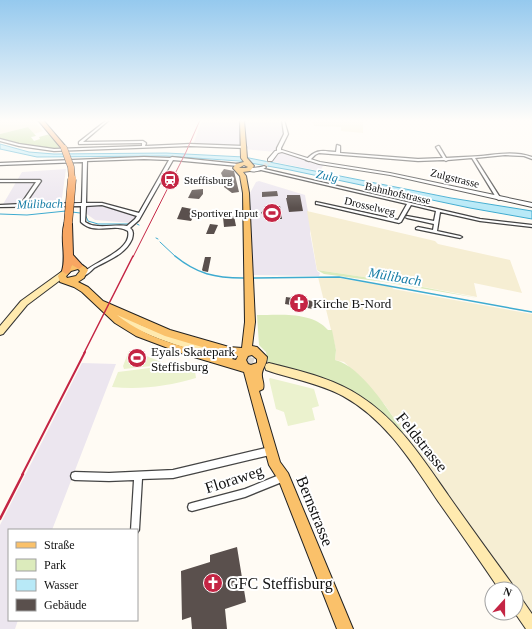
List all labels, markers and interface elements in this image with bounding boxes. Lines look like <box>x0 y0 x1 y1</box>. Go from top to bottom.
street label: Zulgstrasse <box>429 166 481 190</box>
water label: Zulg <box>315 167 339 185</box>
station icon: Steffisburg <box>159 169 181 191</box>
place label: Steffisburg <box>184 174 233 186</box>
street label: Bahnhofstrasse <box>364 180 432 206</box>
street label: Drosselweg <box>343 194 397 218</box>
water label: Mülibach <box>16 197 63 211</box>
sports icon: Sportiver Input <box>261 202 283 224</box>
place label: Sportiver Input <box>191 207 258 219</box>
water label: Mülibach <box>366 265 423 289</box>
church icon: Kirche B-Nord <box>288 292 310 314</box>
place label: Kirche B-Nord <box>313 296 392 311</box>
place label: Eyals Skatepark Steffisburg <box>151 344 236 374</box>
sports icon: Eyals Skatepark Steffisburg <box>126 347 148 369</box>
street label: Feldstrasse <box>393 409 451 475</box>
street label: Floraweg <box>203 462 266 497</box>
street label: Bernstrasse <box>293 474 337 548</box>
legend <box>8 529 138 621</box>
text: Straße <box>44 538 75 552</box>
text: Park <box>44 558 66 572</box>
church icon: GFC Steffisburg <box>202 572 224 594</box>
place label: GFC Steffisburg <box>227 575 333 593</box>
text: Wasser <box>44 578 78 592</box>
north arrow <box>484 581 524 621</box>
text: N <box>502 585 513 599</box>
text: Gebäude <box>44 598 87 612</box>

